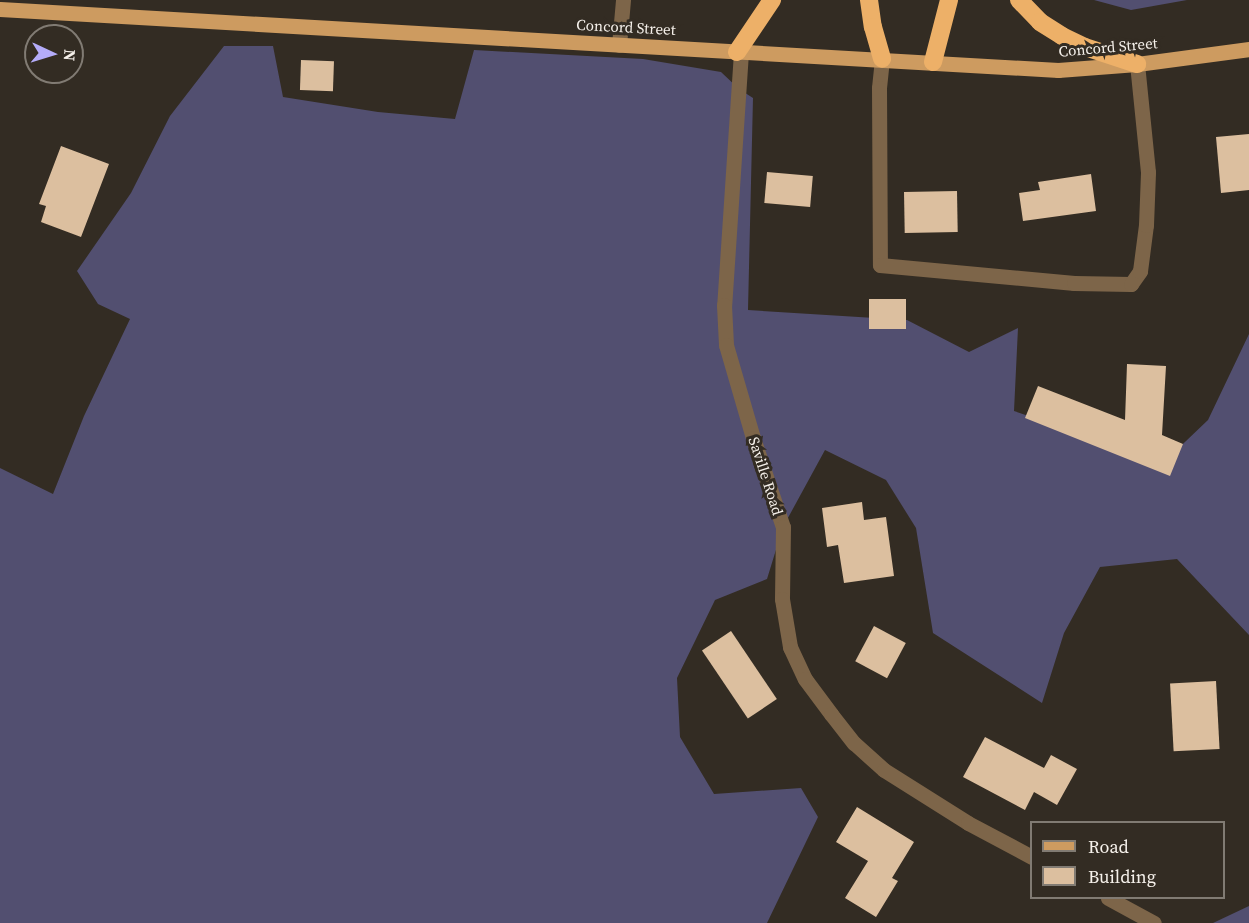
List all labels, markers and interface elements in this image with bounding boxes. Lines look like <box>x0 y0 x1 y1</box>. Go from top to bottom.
street label: Concord Street <box>576 15 676 39</box>
north arrow <box>24 24 84 84</box>
street label: Concord Street <box>1058 34 1158 60</box>
text: N <box>59 49 81 62</box>
street label: Saville Road <box>745 435 787 517</box>
legend <box>1030 821 1225 899</box>
text: Road <box>1088 834 1129 859</box>
text: Building <box>1088 864 1156 889</box>

